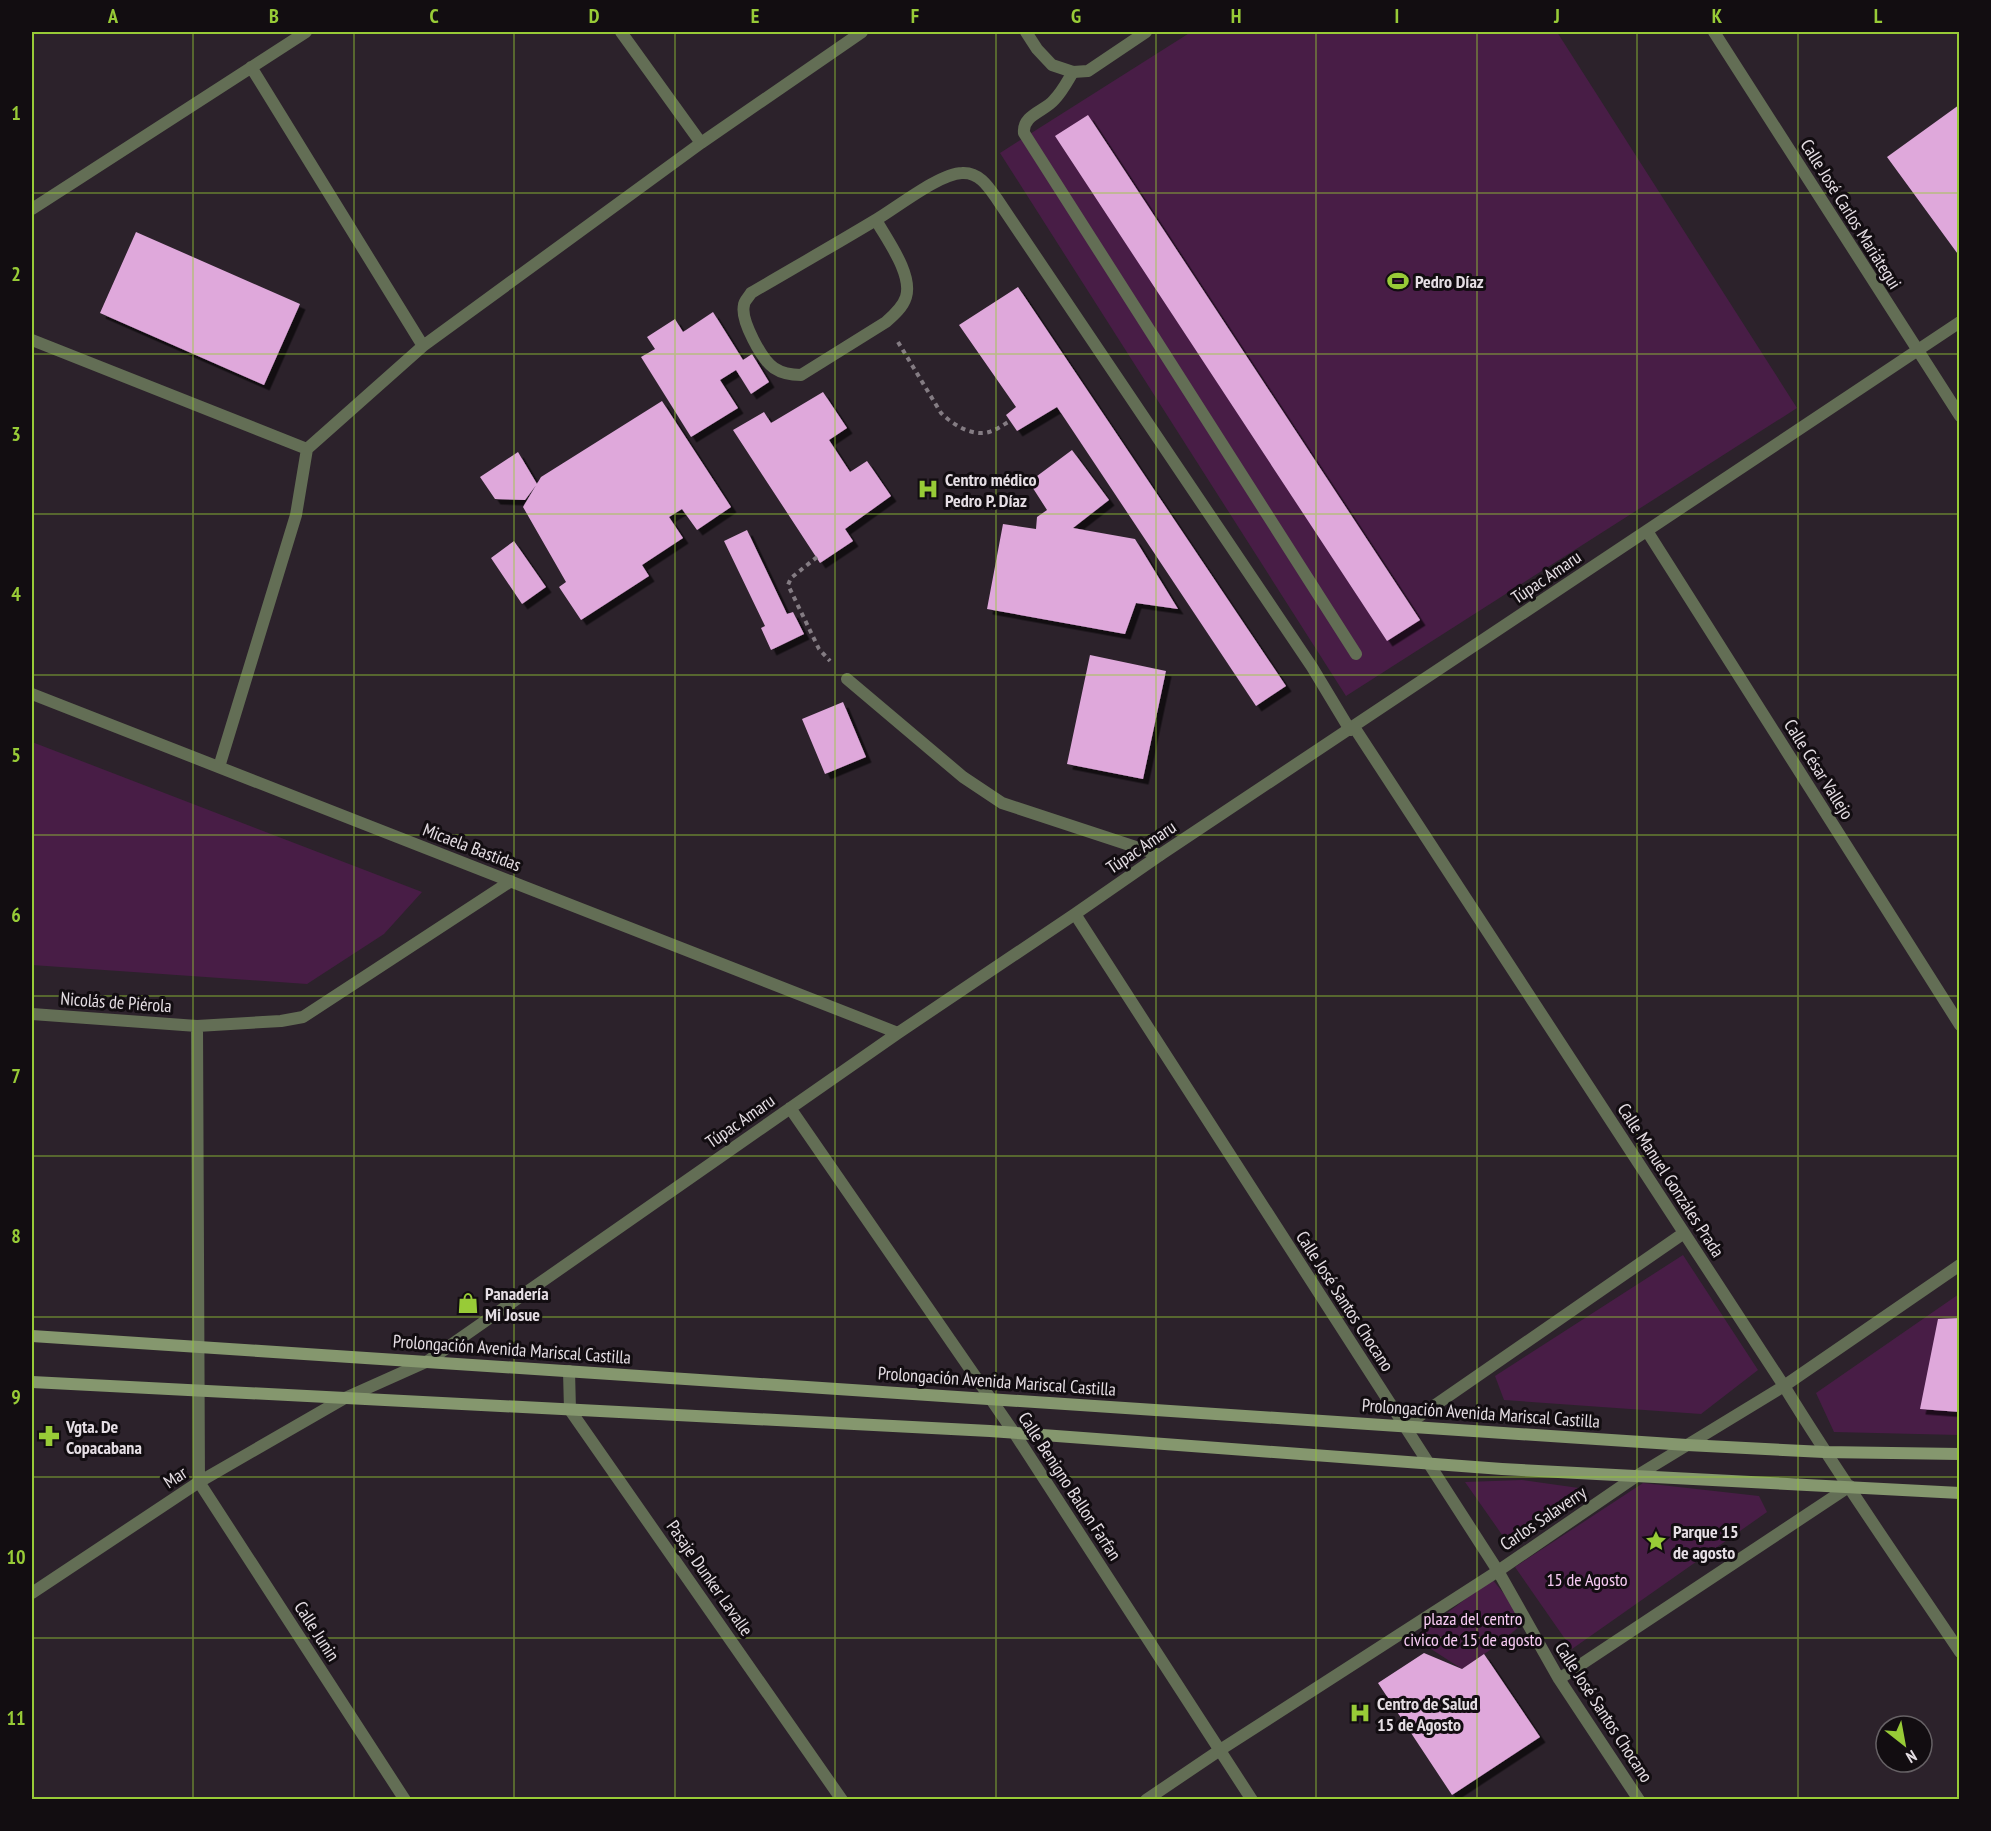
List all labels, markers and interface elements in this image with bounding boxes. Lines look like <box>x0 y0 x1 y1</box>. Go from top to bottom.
text: A <box>107 3 119 29</box>
text: B <box>269 3 279 29</box>
text: C <box>429 3 439 29</box>
text: D <box>589 3 600 29</box>
text: E <box>751 3 759 29</box>
text: F <box>911 3 919 29</box>
text: G <box>1071 3 1081 29</box>
text: H <box>1231 3 1241 29</box>
text: I <box>1395 3 1399 29</box>
text: J <box>1553 3 1560 29</box>
text: K <box>1712 3 1723 29</box>
text: L <box>1874 3 1883 29</box>
text: 1 <box>11 100 21 126</box>
street label: Calle José Carlos Mariátegui <box>1796 135 1906 293</box>
text: 2 <box>11 261 21 287</box>
sports icon: Pedro Díaz <box>1386 269 1410 293</box>
place label: Pedro Díaz <box>1415 270 1484 293</box>
text: 3 <box>11 421 21 447</box>
place label: Centro médico Pedro P. Díaz <box>945 468 1036 512</box>
hospital icon: Centro médico Pedro P. Díaz <box>916 477 940 501</box>
street label: Túpac Amaru <box>1507 545 1585 609</box>
text: 4 <box>11 581 21 607</box>
street label: Calle César Vallejo <box>1779 715 1859 824</box>
text: 5 <box>11 742 21 768</box>
street label: Túpac Amaru <box>1102 815 1180 879</box>
street label: Micaela Bastidas <box>420 818 524 876</box>
text: 6 <box>11 902 21 928</box>
street label: Nicolás de Piérola <box>60 987 172 1017</box>
text: 7 <box>11 1063 21 1089</box>
street label: Túpac Amaru <box>701 1089 779 1153</box>
street label: Calle Manuel Gonzáles Prada <box>1613 1099 1729 1261</box>
text: 8 <box>11 1223 21 1249</box>
street label: Calle José Santos Chocano <box>1291 1226 1399 1376</box>
place label: Panadería Mi Josue <box>485 1282 549 1326</box>
shop icon: Panadería Mi Josue <box>456 1291 480 1315</box>
street label: Prolongación Avenida Mariscal Castilla <box>392 1329 632 1369</box>
street label: Prolongación Avenida Mariscal Castilla <box>877 1361 1117 1401</box>
text: 9 <box>11 1384 21 1410</box>
street label: Prolongación Avenida Mariscal Castilla <box>1361 1393 1601 1433</box>
street label: Calle Benigno Ballon Farfan <box>1013 1407 1127 1565</box>
place label: Vgta. De Copacabana <box>65 1415 142 1459</box>
pharmacy icon: Vgta. De Copacabana <box>37 1424 61 1448</box>
street label: Mar <box>159 1461 191 1493</box>
street label: Carlos Salaverry <box>1495 1481 1591 1555</box>
street label: Pasaje Dunker Lavalle <box>662 1516 758 1640</box>
place label: Parque 15 de agosto <box>1673 1520 1738 1564</box>
place icon: Parque 15 de agosto <box>1644 1529 1668 1553</box>
text: 10 <box>6 1544 26 1570</box>
park label: 15 de Agosto <box>1546 1568 1628 1591</box>
street label: Calle Junin <box>289 1597 345 1665</box>
park label: plaza del centro civico de 15 de agosto <box>1404 1607 1542 1651</box>
street label: Calle José Santos Chocano <box>1550 1637 1658 1787</box>
place label: Centro de Salud 15 de Agosto <box>1377 1692 1478 1736</box>
hospital icon: Centro de Salud 15 de Agosto <box>1348 1701 1372 1725</box>
text: 11 <box>6 1705 26 1731</box>
north arrow <box>1874 1714 1934 1774</box>
text: N <box>1903 1746 1921 1768</box>

